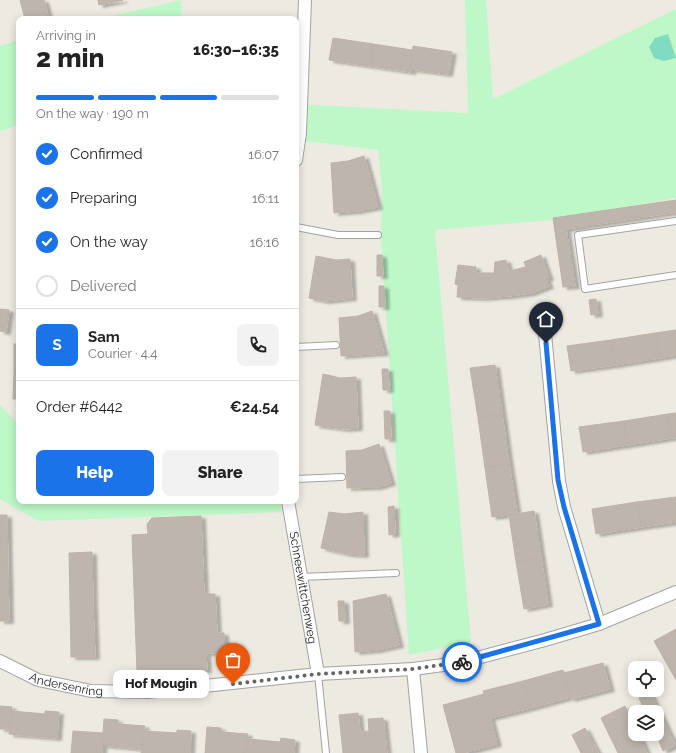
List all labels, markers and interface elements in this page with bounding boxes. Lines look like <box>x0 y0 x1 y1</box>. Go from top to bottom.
text: Arriving in <box>36 28 96 43</box>
text: 16:30–16:35 <box>193 41 279 59</box>
text: 2 min <box>36 43 104 73</box>
text: On the way · 190 m <box>36 106 149 121</box>
icon: check <box>36 143 58 165</box>
text: Confirmed <box>70 145 143 163</box>
text: 16:07 <box>248 147 279 162</box>
icon: check <box>36 187 58 209</box>
text: Preparing <box>70 189 137 207</box>
text: 16:11 <box>252 191 279 206</box>
icon: check <box>36 231 58 253</box>
text: On the way <box>70 233 148 251</box>
text: 16:16 <box>250 235 279 250</box>
text: Delivered <box>70 277 137 295</box>
pin <box>529 302 563 343</box>
icon: home <box>535 308 557 330</box>
button: phone <box>237 324 279 366</box>
text: Sam <box>88 328 120 346</box>
text: S <box>52 336 62 354</box>
text: Courier · 4.4 <box>88 346 157 361</box>
text: Order #6442 <box>36 398 123 416</box>
text: €24.54 <box>230 398 279 416</box>
button: Help <box>36 450 154 496</box>
button: Share <box>162 450 279 496</box>
street label: Schneewittchenweg <box>286 530 320 645</box>
courier <box>442 642 482 682</box>
pin <box>216 643 250 684</box>
icon: bag <box>222 649 244 671</box>
icon: bike <box>451 651 473 673</box>
map controls <box>628 661 664 741</box>
button: locate <box>628 661 664 697</box>
street label: Andersenring <box>27 670 103 698</box>
callout: Hof Mougin <box>113 670 209 698</box>
text: Hof Mougin <box>125 676 197 691</box>
button: layers <box>628 705 664 741</box>

